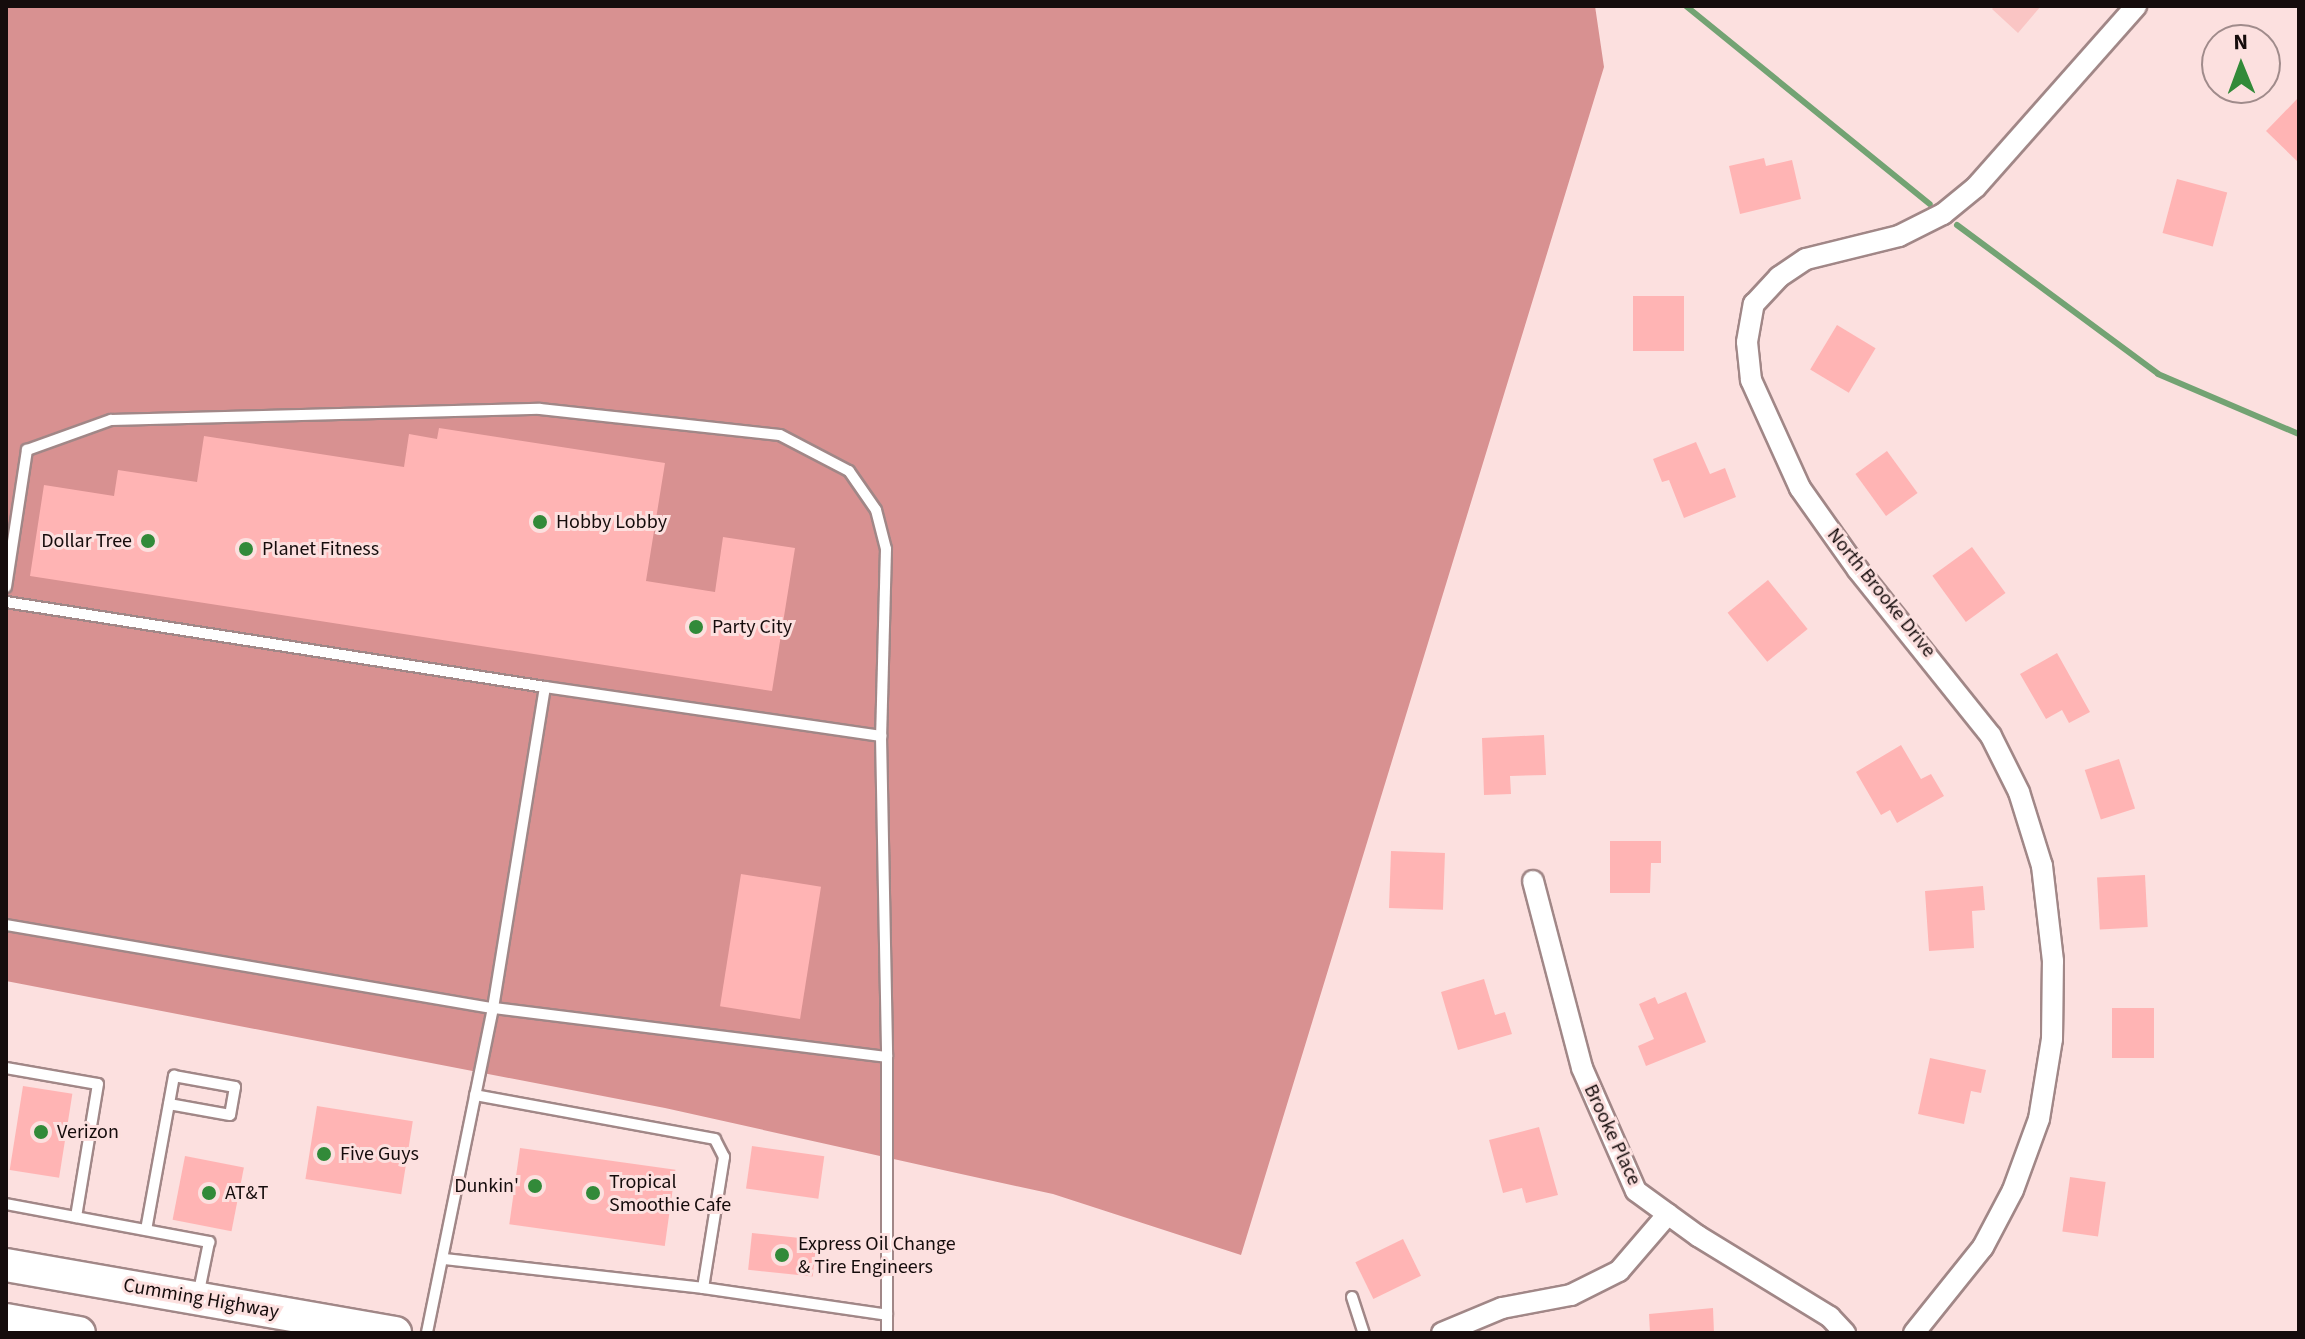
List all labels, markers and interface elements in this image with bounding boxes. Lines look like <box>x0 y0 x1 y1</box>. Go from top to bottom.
north arrow <box>2201 24 2281 104</box>
text: N <box>2233 26 2248 58</box>
place label: Hobby Lobby <box>556 510 667 534</box>
marker: Hobby Lobby <box>531 513 549 531</box>
street label: North Brooke Drive <box>1822 524 1940 662</box>
place label: Dollar Tree <box>41 529 132 553</box>
marker: Dollar Tree <box>139 532 157 550</box>
place label: Planet Fitness <box>262 537 379 561</box>
marker: Planet Fitness <box>237 540 255 558</box>
place label: Party City <box>712 615 792 639</box>
marker: Party City <box>687 618 705 636</box>
street label: Brooke Place <box>1578 1081 1646 1189</box>
place label: Verizon <box>57 1120 119 1144</box>
marker: Verizon <box>32 1123 50 1141</box>
place label: Five Guys <box>340 1142 419 1166</box>
marker: Five Guys <box>315 1145 333 1163</box>
place label: Tropical Smoothie Cafe <box>609 1170 731 1217</box>
place label: Dunkin' <box>454 1174 519 1198</box>
marker: Dunkin' <box>526 1177 544 1195</box>
place label: AT&T <box>225 1181 268 1205</box>
marker: AT&T <box>200 1184 218 1202</box>
marker: Tropical Smoothie Cafe <box>584 1184 602 1202</box>
place label: Express Oil Change & Tire Engineers <box>798 1232 956 1279</box>
marker: Express Oil Change & Tire Engineers <box>773 1246 791 1264</box>
street label: Cumming Highway <box>121 1273 281 1325</box>

